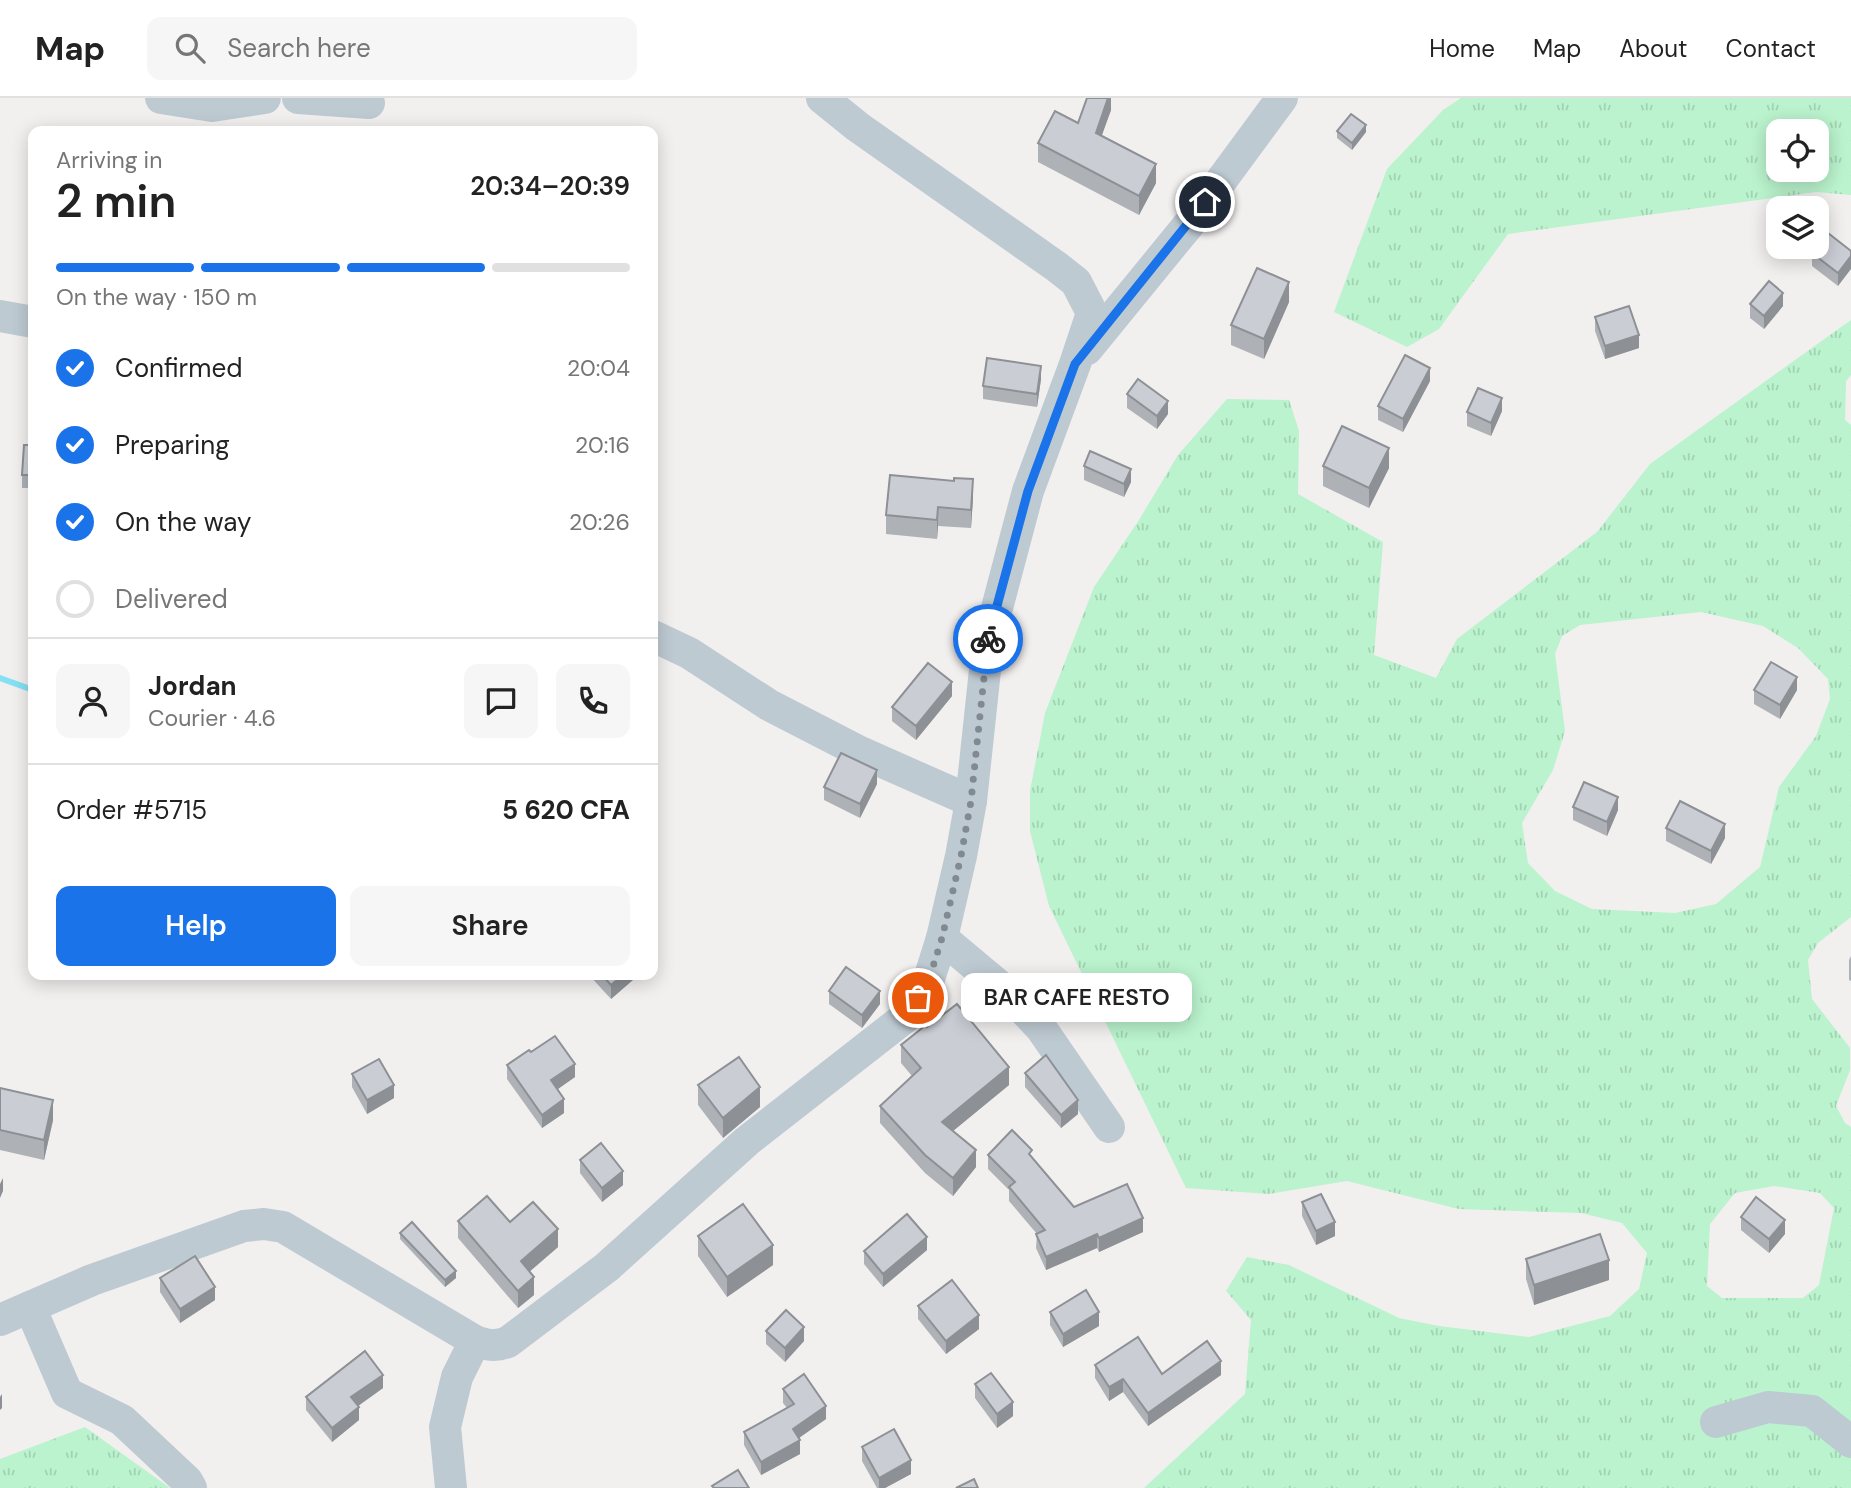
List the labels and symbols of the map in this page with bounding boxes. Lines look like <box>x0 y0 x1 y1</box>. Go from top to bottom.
pin <box>1175 172 1235 232</box>
courier <box>953 604 1023 674</box>
pin <box>888 968 948 1028</box>
callout: BAR CAFE RESTO <box>960 974 1191 1023</box>

